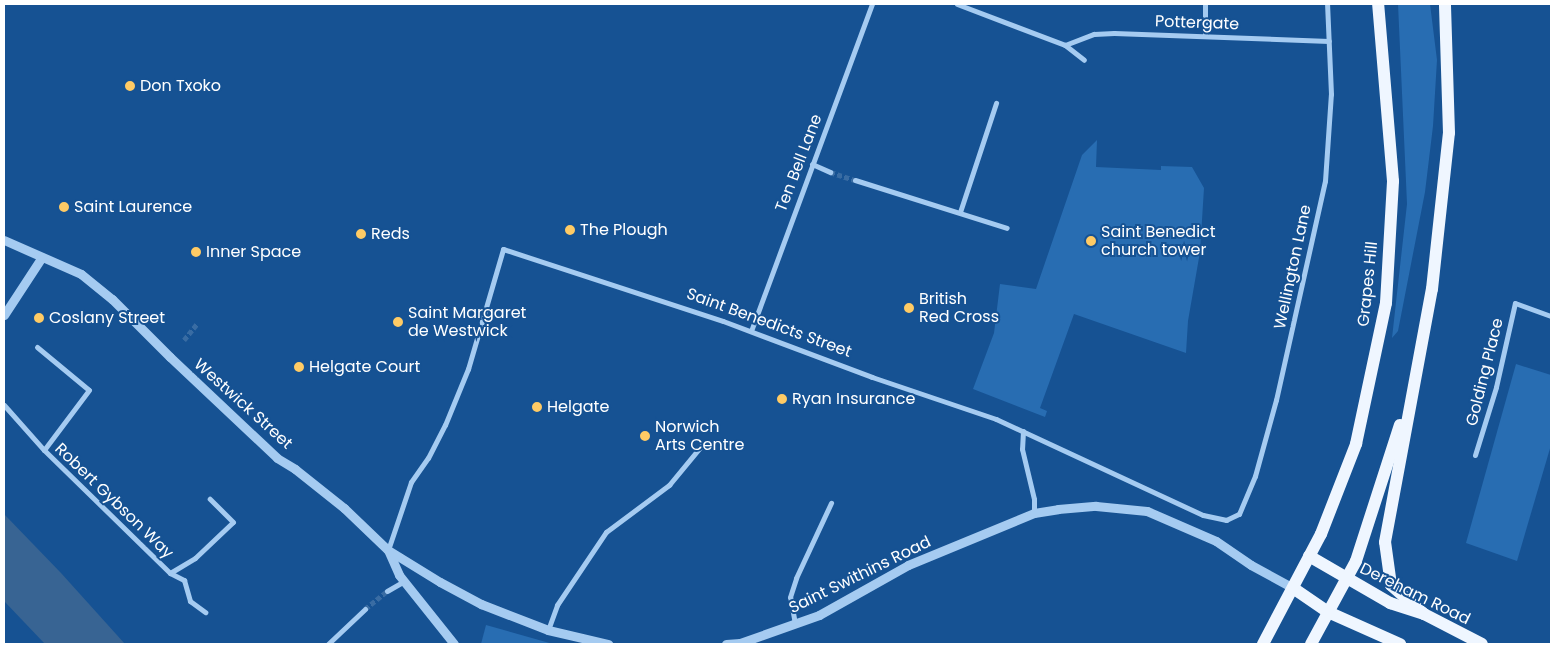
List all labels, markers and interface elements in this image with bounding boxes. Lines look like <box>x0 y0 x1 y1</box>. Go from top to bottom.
street label: Pottergate <box>1154 12 1240 34</box>
place label: Don Txoko <box>140 76 221 96</box>
marker: Don Txoko <box>124 80 136 92</box>
street label: Ten Bell Lane <box>772 112 826 214</box>
place label: Saint Laurence <box>74 197 192 217</box>
marker: Saint Laurence <box>58 201 70 213</box>
street label: Wellington Lane <box>1270 203 1316 331</box>
place label: The Plough <box>580 220 668 240</box>
place label: Saint Benedict church tower <box>1101 222 1216 260</box>
place label: Reds <box>371 224 410 244</box>
marker: The Plough <box>564 224 576 236</box>
marker: Reds <box>355 228 367 240</box>
marker: Saint Benedict church tower <box>1085 235 1097 247</box>
street label: Grapes Hill <box>1354 240 1382 328</box>
place label: Inner Space <box>206 242 301 262</box>
marker: Inner Space <box>190 246 202 258</box>
street label: Saint Benedicts Street <box>684 284 854 362</box>
place label: British Red Cross <box>919 289 999 327</box>
marker: British Red Cross <box>903 302 915 314</box>
place label: Saint Margaret de Westwick <box>408 303 526 341</box>
place label: Coslany Street <box>49 308 165 328</box>
marker: Coslany Street <box>33 312 45 324</box>
marker: Saint Margaret de Westwick <box>392 316 404 328</box>
street label: Golding Place <box>1462 316 1508 428</box>
street label: Westwick Street <box>190 355 296 453</box>
place label: Helgate Court <box>309 357 420 377</box>
marker: Helgate Court <box>293 361 305 373</box>
place label: Ryan Insurance <box>792 389 915 409</box>
marker: Ryan Insurance <box>776 393 788 405</box>
place label: Helgate <box>547 397 609 417</box>
marker: Helgate <box>531 401 543 413</box>
place label: Norwich Arts Centre <box>655 417 744 455</box>
marker: Norwich Arts Centre <box>639 430 651 442</box>
street label: Robert Gybson Way <box>51 439 177 563</box>
street label: Saint Swithins Road <box>786 532 934 618</box>
street label: Dereham Road <box>1357 559 1473 629</box>

